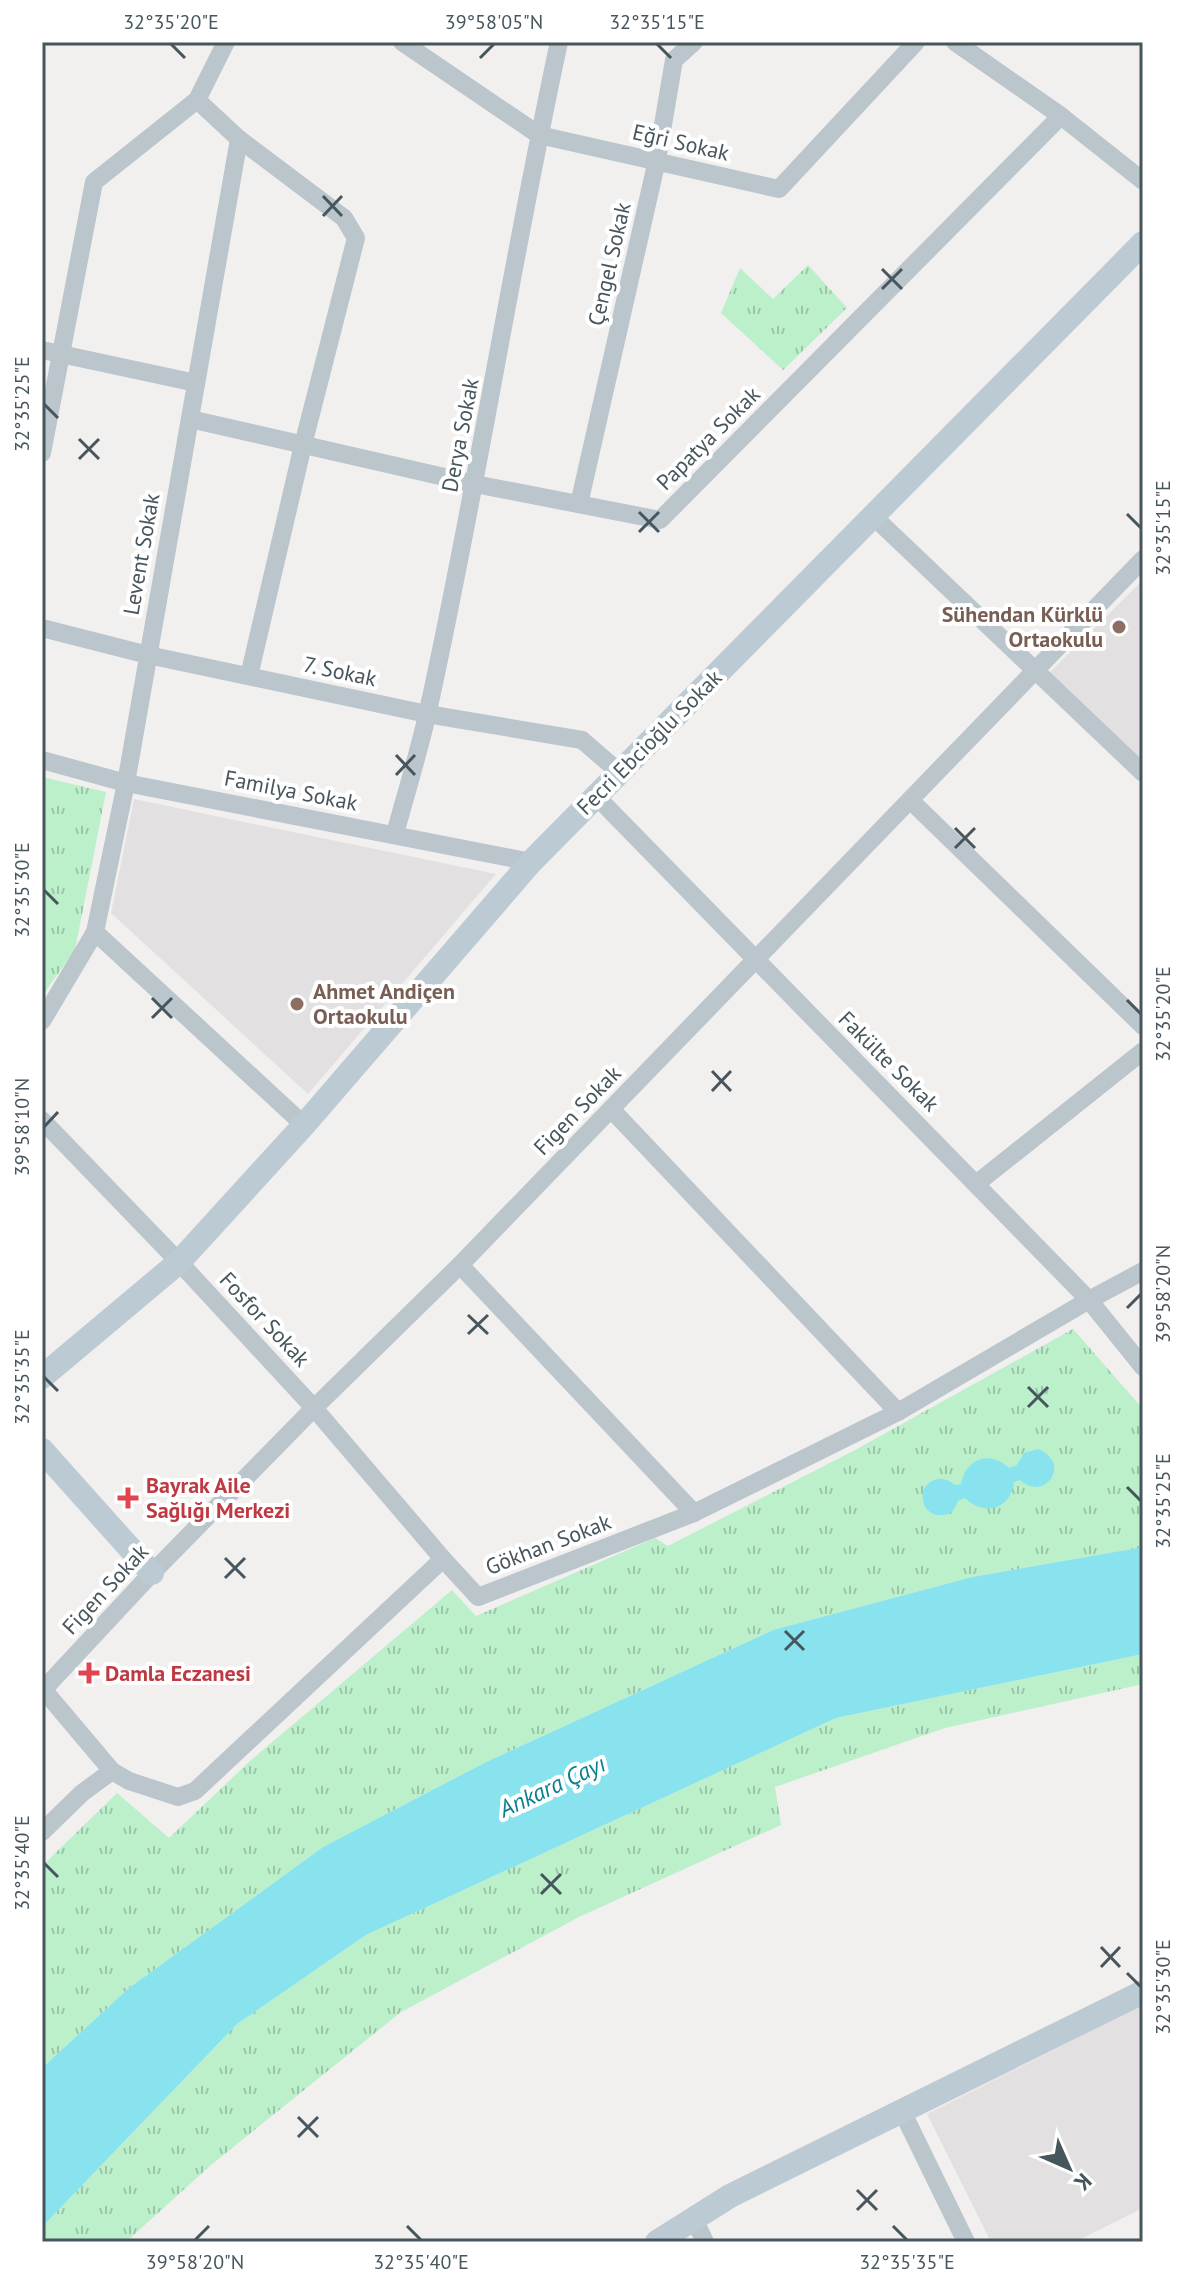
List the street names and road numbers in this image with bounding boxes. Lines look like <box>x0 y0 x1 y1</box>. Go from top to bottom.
street label: Eğri Sokak <box>630 117 732 167</box>
street label: Çengel Sokak <box>581 199 637 328</box>
street label: Derya Sokak <box>435 375 485 494</box>
street label: Papatya Sokak <box>650 380 766 496</box>
street label: Levent Sokak <box>117 490 166 617</box>
street label: 7. Sokak <box>301 650 380 692</box>
street label: Fecri Ebcioğlu Sokak <box>570 663 728 821</box>
street label: Familya Sokak <box>222 763 360 817</box>
street label: Fakülte Sokak <box>833 1005 945 1117</box>
street label: Figen Sokak <box>527 1059 627 1161</box>
street label: Fosfor Sokak <box>214 1266 316 1373</box>
street label: Gökhan Sokak <box>481 1507 615 1581</box>
street label: Figen Sokak <box>56 1538 154 1640</box>

